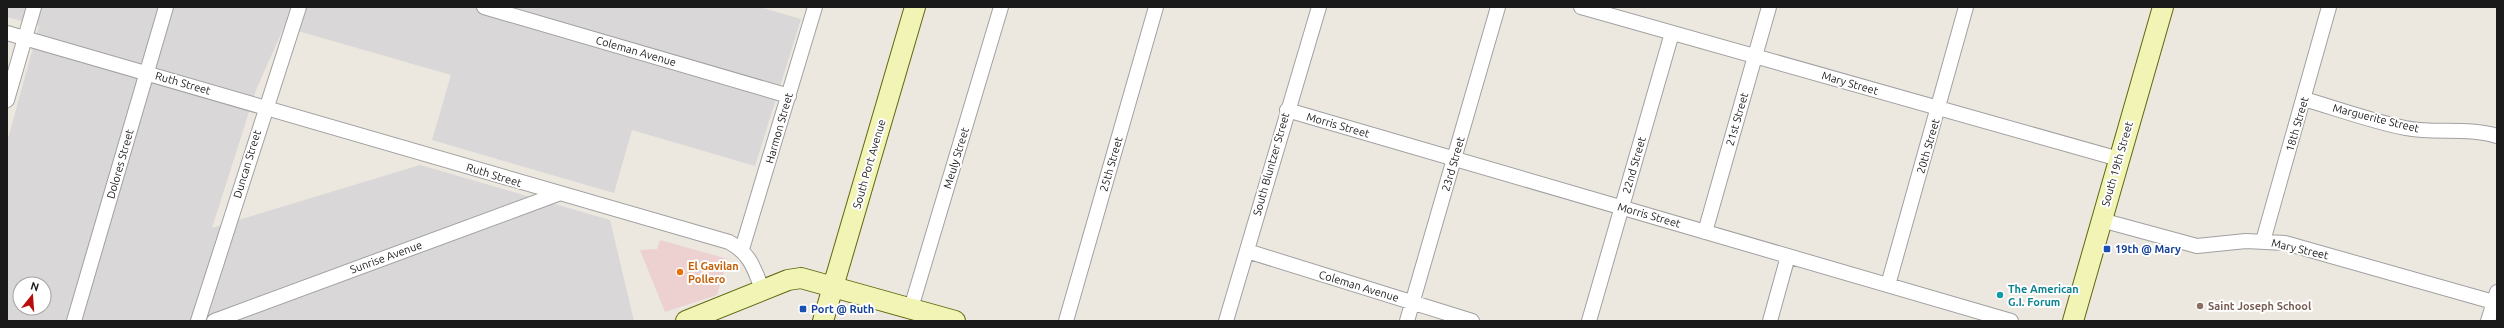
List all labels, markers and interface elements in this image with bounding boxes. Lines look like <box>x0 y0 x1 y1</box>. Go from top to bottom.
street label: Coleman Avenue <box>594 34 678 68</box>
street label: Ruth Street <box>154 69 213 97</box>
street label: Mary Street <box>1820 69 1880 97</box>
street label: 21st Street <box>1724 90 1750 147</box>
street label: Harmon Street <box>763 91 795 165</box>
street label: 18th Street <box>2283 95 2311 153</box>
street label: Marguerite Street <box>2332 101 2421 135</box>
street label: South Bluntzer Street <box>1251 110 1292 217</box>
street label: Morris Street <box>1305 110 1372 140</box>
street label: 20th Street <box>1914 117 1942 175</box>
street label: South Port Avenue <box>850 118 888 210</box>
street label: South 19th Street <box>2099 119 2135 208</box>
street label: Meuly Street <box>941 125 971 190</box>
street label: Dolores Street <box>104 127 136 200</box>
street label: Duncan Street <box>231 128 263 200</box>
street label: 25th Street <box>1097 135 1125 193</box>
street label: 23rd Street <box>1439 135 1467 193</box>
street label: 22nd Street <box>1620 135 1648 195</box>
street label: Ruth Street <box>465 161 524 189</box>
street label: Morris Street <box>1616 200 1683 230</box>
street label: Mary Street <box>2270 237 2330 262</box>
street label: Sunrise Avenue <box>348 238 424 276</box>
place label: 19th @ Mary <box>2115 243 2181 255</box>
marker: 19th @ Mary <box>2102 244 2112 254</box>
place label: El Gavilan Pollero <box>688 260 739 285</box>
marker: El Gavilan Pollero <box>675 267 685 277</box>
street label: Coleman Avenue <box>1317 268 1401 304</box>
north arrow <box>12 276 52 316</box>
text: N <box>29 279 41 293</box>
place label: The American G.I. Forum <box>2008 283 2079 308</box>
marker: The American G.I. Forum <box>1995 290 2005 300</box>
place label: Saint Joseph School <box>2208 300 2312 312</box>
marker: Saint Joseph School <box>2195 301 2205 311</box>
place label: Port @ Ruth <box>811 303 874 315</box>
marker: Port @ Ruth <box>798 304 808 314</box>

